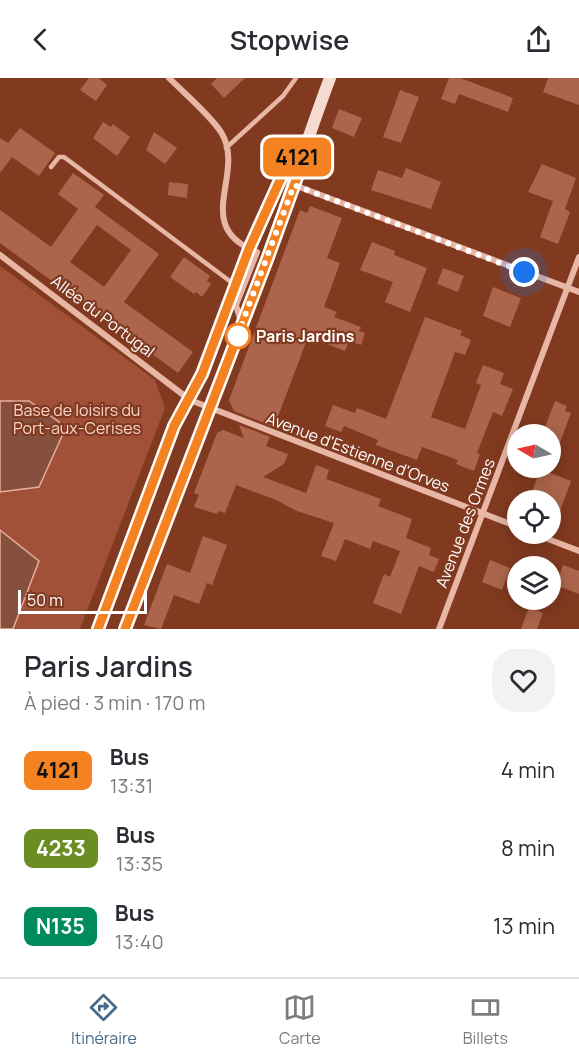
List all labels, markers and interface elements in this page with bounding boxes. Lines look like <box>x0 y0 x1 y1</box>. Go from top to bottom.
text: Stopwise <box>230 21 349 58</box>
icon: back <box>24 23 57 56</box>
icon: share <box>522 23 555 56</box>
line badge: 4121 <box>255 138 339 176</box>
text: 4121 <box>275 143 319 171</box>
your location <box>509 257 539 287</box>
street label: Allée du Portugal <box>47 270 159 362</box>
marker: Paris Jardins <box>225 323 251 349</box>
place label: Paris Jardins <box>256 325 355 347</box>
park label: Base de loisirs du Port-aux-Cerises <box>13 399 141 439</box>
street label: Avenue d'Estienne d'Orves <box>263 407 453 497</box>
north arrow <box>507 424 561 478</box>
map controls <box>507 424 561 610</box>
street label: Avenue des Ormes <box>430 455 500 591</box>
button: locate <box>507 490 561 544</box>
button: layers <box>507 556 561 610</box>
scale bar <box>18 587 147 614</box>
text: 50 m <box>27 589 63 611</box>
text: Paris Jardins <box>24 647 193 685</box>
button: heart <box>492 649 555 712</box>
text: À pied · 3 min · 170 m <box>24 689 205 716</box>
text: Bus <box>110 742 149 772</box>
text: 4 min <box>501 755 555 785</box>
text: 4121 <box>36 756 80 784</box>
text: 13:31 <box>110 772 153 799</box>
text: Bus <box>116 820 155 850</box>
text: 8 min <box>501 833 555 863</box>
text: 4233 <box>36 834 86 862</box>
text: 13:35 <box>116 850 163 877</box>
text: Bus <box>115 898 154 928</box>
text: 13 min <box>493 911 555 941</box>
text: N135 <box>36 912 85 940</box>
text: 13:40 <box>115 928 164 955</box>
tab: Itinéraire <box>71 991 137 1049</box>
tab: Carte <box>279 991 321 1049</box>
tab: Billets <box>463 991 508 1049</box>

